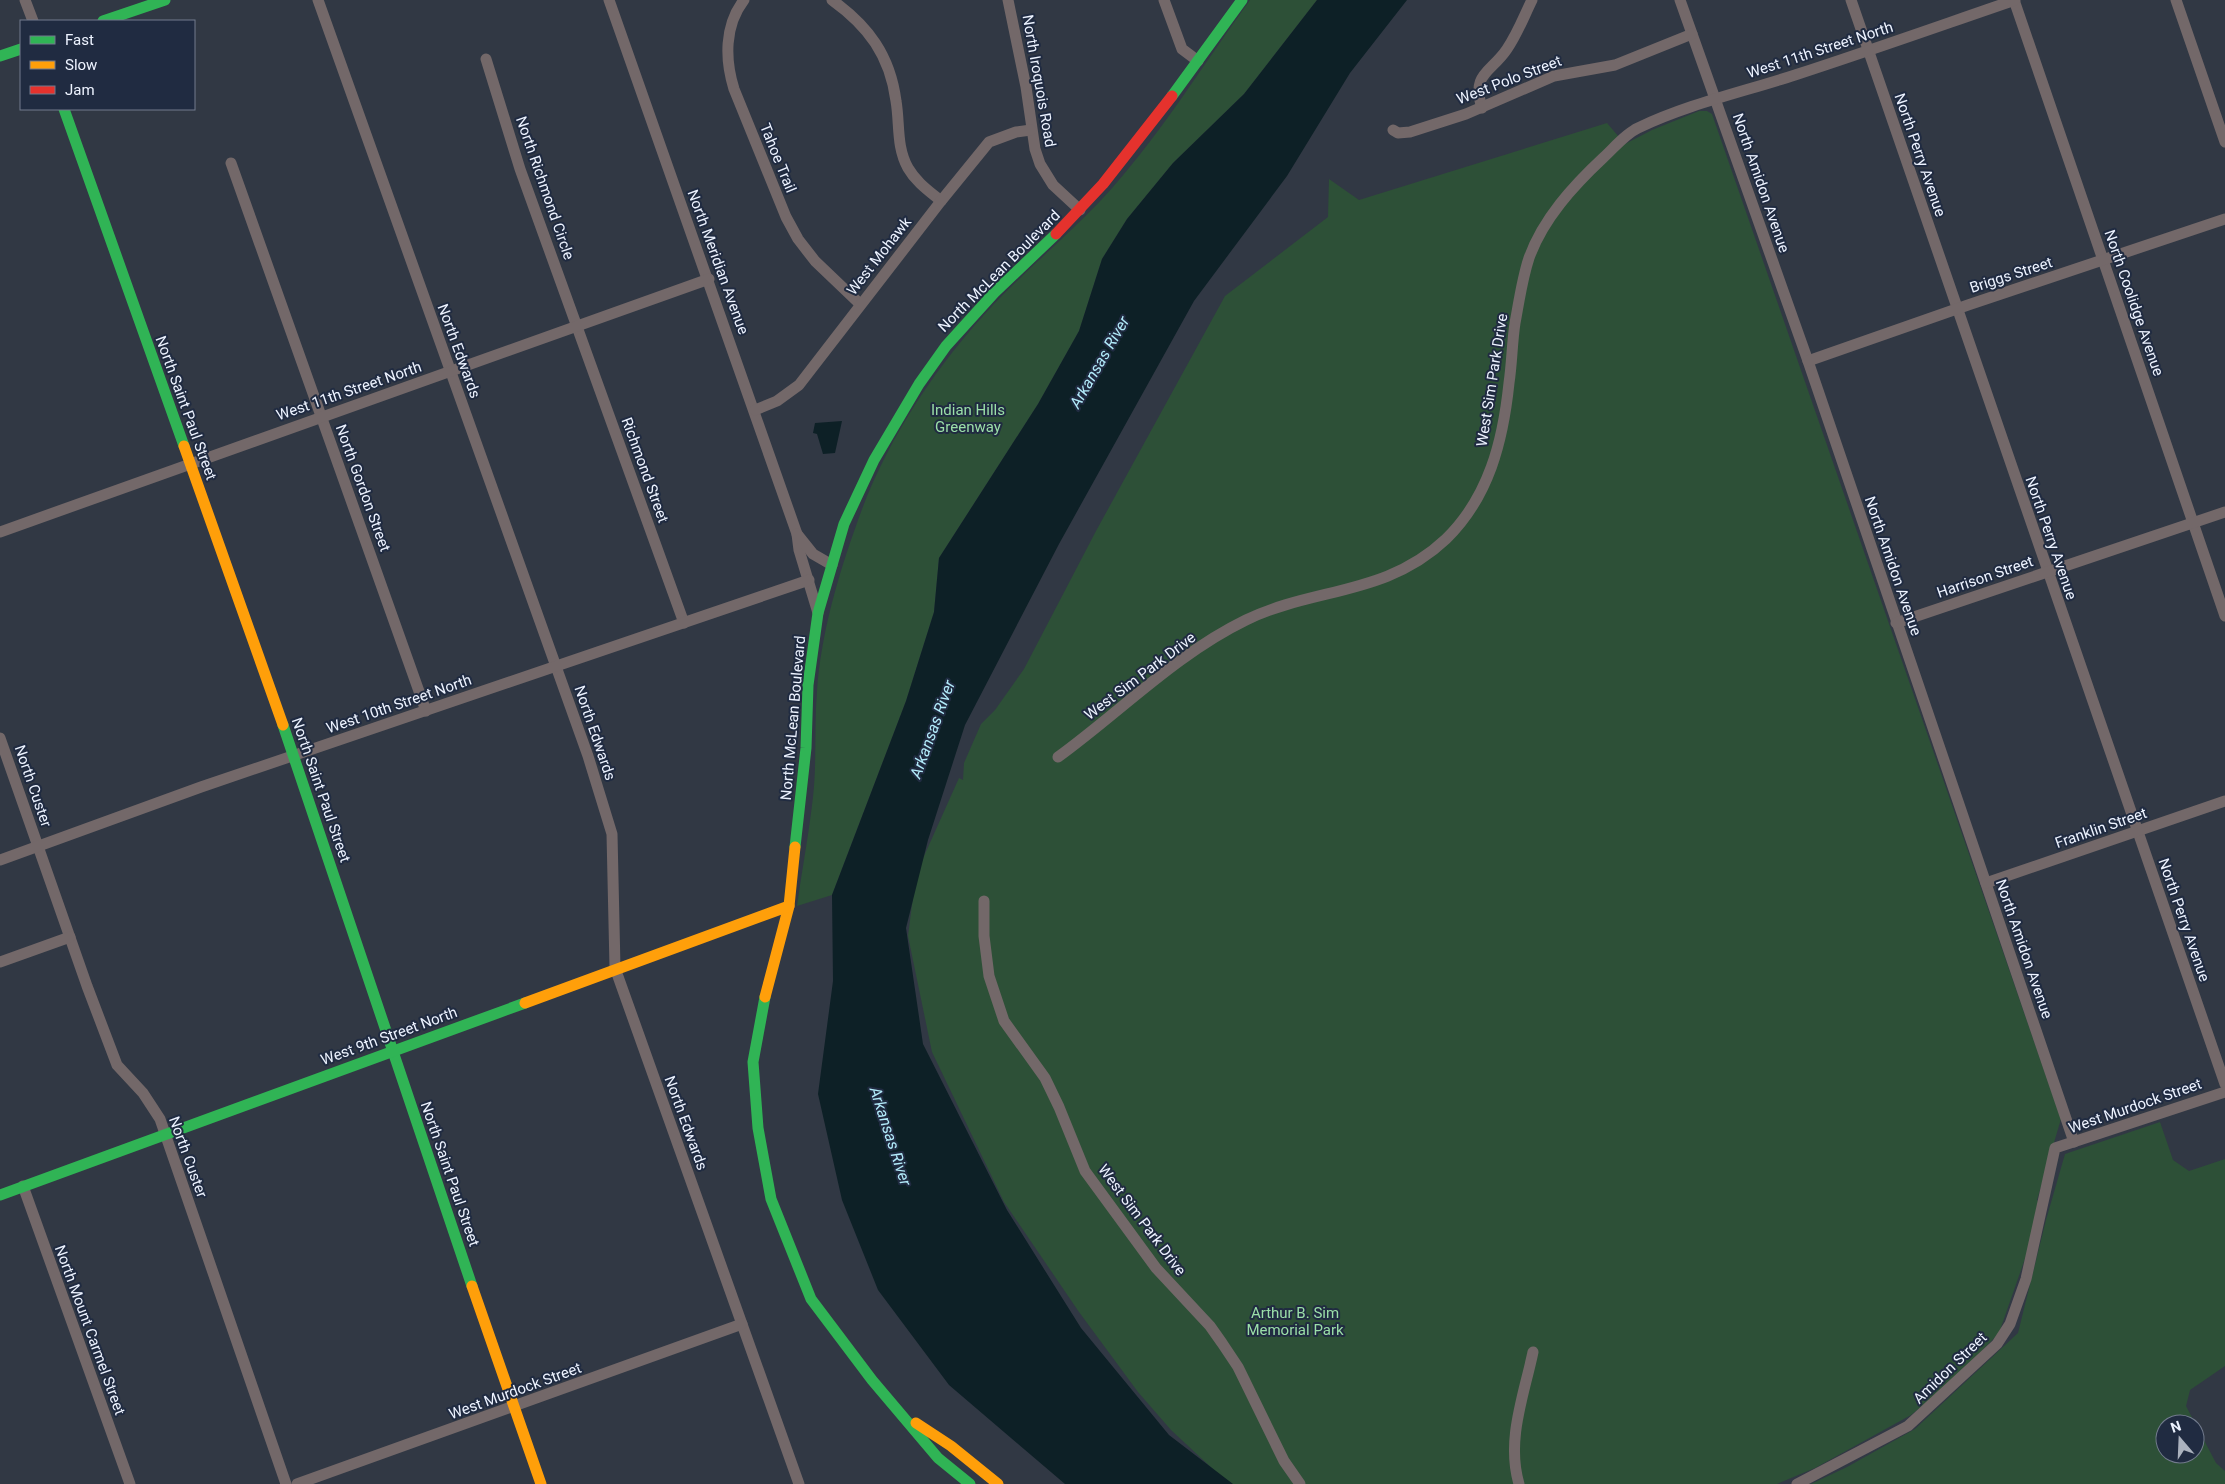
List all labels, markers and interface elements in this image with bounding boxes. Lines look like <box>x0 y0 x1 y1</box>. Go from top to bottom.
street label: North Iroquois Road <box>1018 13 1060 149</box>
street label: West 11th Street North <box>1745 18 1895 82</box>
legend <box>20 20 195 110</box>
text: Fast <box>65 31 94 49</box>
street label: West Polo Street <box>1454 52 1564 108</box>
text: Slow <box>65 56 97 74</box>
text: Jam <box>65 81 95 99</box>
street label: North Perry Avenue <box>1890 91 1950 219</box>
street label: North Amidon Avenue <box>1729 111 1793 255</box>
street label: North Richmond Circle <box>512 114 578 262</box>
street label: Tahoe Trail <box>756 121 800 195</box>
street label: North Meridian Avenue <box>683 187 753 337</box>
street label: North McLean Boulevard <box>934 206 1064 336</box>
street label: West Mohawk <box>843 213 915 299</box>
street label: North Coolidge Avenue <box>2101 228 2167 378</box>
street label: Briggs Street <box>1967 253 2055 297</box>
street label: North Edwards <box>434 301 484 401</box>
water label: Arkansas River <box>1065 312 1134 412</box>
street label: West Sim Park Drive <box>1473 312 1511 448</box>
street label: North Saint Paul Street <box>152 334 220 483</box>
street label: West 11th Street North <box>274 358 424 424</box>
park label: Indian Hills Greenway <box>931 401 1005 436</box>
street label: Richmond Street <box>618 415 672 525</box>
street label: North Gordon Street <box>332 422 394 554</box>
street label: North Perry Avenue <box>2021 474 2081 602</box>
street label: North Amidon Avenue <box>1861 494 1925 638</box>
street label: Harrison Street <box>1935 552 2036 602</box>
street label: West Sim Park Drive <box>1081 628 1199 724</box>
street label: North McLean Boulevard <box>777 635 809 801</box>
street label: West 10th Street North <box>324 671 474 737</box>
water label: Arkansas River <box>906 677 959 782</box>
street label: North Edwards <box>570 683 620 783</box>
street label: North Saint Paul Street <box>288 715 354 865</box>
street label: North Custer <box>11 743 55 829</box>
street label: Franklin Street <box>2053 804 2149 852</box>
street label: North Perry Avenue <box>2154 856 2214 984</box>
street label: North Amidon Avenue <box>1992 877 2056 1021</box>
street label: West 9th Street North <box>318 1003 460 1069</box>
street label: North Edwards <box>661 1073 711 1173</box>
street label: West Murdock Street <box>2066 1075 2204 1137</box>
water label: Arkansas River <box>865 1083 916 1189</box>
street label: North Saint Paul Street <box>417 1099 483 1249</box>
street label: North Custer <box>165 1114 211 1200</box>
street label: West Sim Park Drive <box>1094 1161 1190 1279</box>
street label: North Mount Carmel Street <box>51 1243 129 1417</box>
park label: Arthur B. Sim Memorial Park <box>1246 1304 1344 1339</box>
street label: Amidon Street <box>1910 1328 1991 1408</box>
street label: West Murdock Street <box>446 1359 584 1423</box>
north arrow <box>2155 1414 2205 1464</box>
text: N <box>2168 1418 2183 1436</box>

